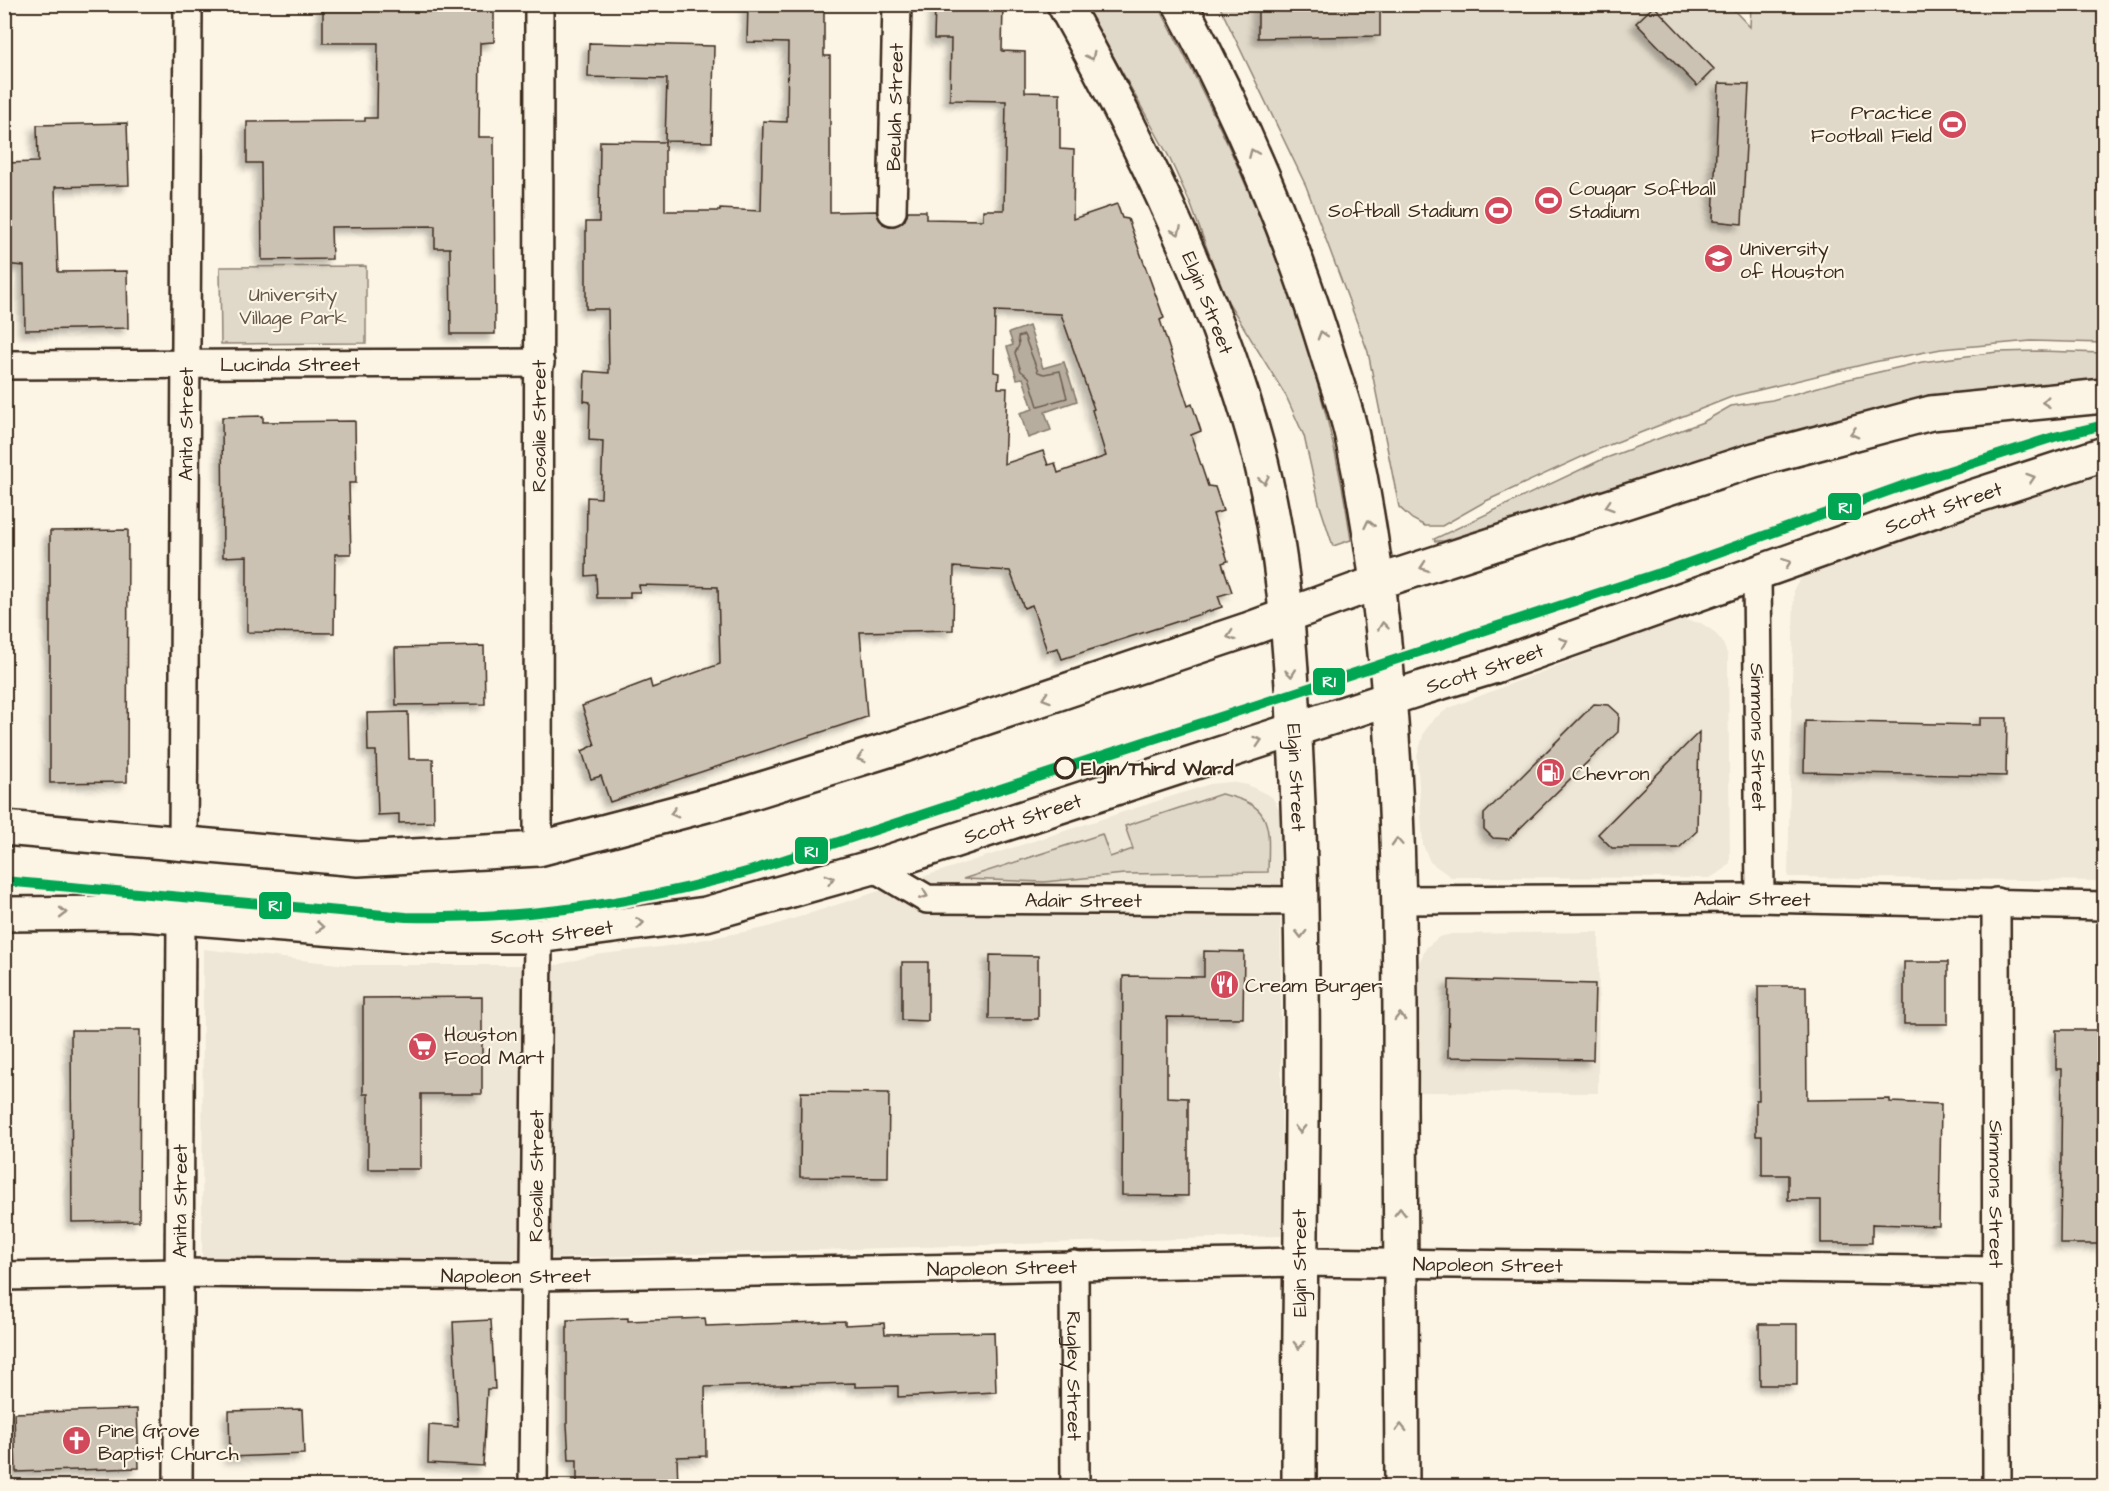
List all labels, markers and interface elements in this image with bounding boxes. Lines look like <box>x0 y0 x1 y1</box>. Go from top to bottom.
street label: Beulah Street <box>880 43 911 171</box>
one-way arrow <box>1084 50 1095 61</box>
place label: Practice Football Field <box>1811 99 1932 150</box>
sports icon: Practice Football Field <box>1937 108 1969 140</box>
one-way arrow <box>1248 149 1260 160</box>
place label: Cougar Softball Stadium <box>1569 175 1716 226</box>
sports icon: Cougar Softball Stadium <box>1532 184 1564 216</box>
sports icon: Softball Stadium <box>1483 194 1515 226</box>
place label: Softball Stadium <box>1328 197 1478 225</box>
one-way arrow <box>1170 225 1182 236</box>
place label: University of Houston <box>1740 235 1844 286</box>
school or university icon: University of Houston <box>1703 243 1735 275</box>
street label: Elgin Street <box>1174 248 1240 358</box>
park label: University Village Park <box>239 281 347 333</box>
one-way arrow <box>1317 330 1329 341</box>
street label: Lucinda Street <box>220 351 360 379</box>
street label: Rosalie Street <box>525 360 554 492</box>
street label: Anita Street <box>172 367 201 481</box>
one-way arrow <box>2042 395 2051 408</box>
one-way arrow <box>1850 426 1860 438</box>
one-way arrow <box>2025 473 2036 485</box>
one-way arrow <box>1257 474 1270 484</box>
street label: Scott Street <box>1881 475 2006 542</box>
line badge: R1 <box>1827 492 1862 521</box>
text: R1 <box>1838 497 1853 519</box>
one-way arrow <box>1604 499 1615 512</box>
one-way arrow <box>1363 520 1376 530</box>
one-way arrow <box>1781 557 1792 570</box>
one-way arrow <box>1419 559 1430 572</box>
one-way arrow <box>1377 622 1390 631</box>
one-way arrow <box>1226 629 1237 641</box>
street label: Scott Street <box>1422 637 1548 701</box>
one-way arrow <box>1558 637 1569 650</box>
street label: Simmons Street <box>1743 663 1772 811</box>
line badge: R1 <box>1312 667 1346 696</box>
one-way arrow <box>1284 668 1297 677</box>
text: R1 <box>1322 671 1337 693</box>
one-way arrow <box>1041 690 1052 703</box>
street label: Elgin Street <box>1279 723 1312 832</box>
one-way arrow <box>1252 736 1263 748</box>
one-way arrow <box>856 751 867 763</box>
place label: Elgin/Third Ward <box>1081 755 1234 784</box>
marker: Elgin/Third Ward <box>1054 757 1076 779</box>
fuel station icon: Chevron <box>1535 757 1567 789</box>
place label: Chevron <box>1572 760 1650 788</box>
street label: Scott Street <box>960 787 1085 852</box>
one-way arrow <box>669 806 679 819</box>
line badge: R1 <box>794 836 829 865</box>
one-way arrow <box>1391 837 1404 846</box>
text: R1 <box>804 841 819 863</box>
one-way arrow <box>824 874 835 886</box>
street label: Adair Street <box>1693 885 1811 914</box>
street label: Adair Street <box>1025 887 1142 915</box>
one-way arrow <box>918 888 929 900</box>
line badge: R1 <box>258 891 292 920</box>
text: R1 <box>268 895 283 917</box>
one-way arrow <box>58 907 67 920</box>
street label: Scott Street <box>491 913 615 951</box>
one-way arrow <box>636 917 645 929</box>
one-way arrow <box>316 921 325 934</box>
one-way arrow <box>1295 930 1308 939</box>
restaurant icon: Cream Burger <box>1208 969 1240 1001</box>
place label: Cream Burger <box>1245 972 1382 1001</box>
one-way arrow <box>1394 1013 1406 1022</box>
place label: Houston Food Mart <box>444 1021 544 1072</box>
supermarket icon: Houston Food Mart <box>407 1030 439 1062</box>
street label: Rosalie Street <box>522 1110 551 1242</box>
street label: Simmons Street <box>1981 1120 2010 1268</box>
one-way arrow <box>1294 1125 1306 1134</box>
street label: Anita Street <box>166 1144 195 1258</box>
one-way arrow <box>1394 1208 1406 1217</box>
street label: Elgin Street <box>1286 1209 1315 1317</box>
street label: Napoleon Street <box>1413 1250 1563 1280</box>
street label: Napoleon Street <box>927 1253 1077 1284</box>
street label: Napoleon Street <box>441 1262 591 1291</box>
street label: Rugley Street <box>1058 1311 1088 1441</box>
one-way arrow <box>1293 1341 1305 1350</box>
place label: Pine Grove Baptist Church <box>98 1417 239 1468</box>
one-way arrow <box>1395 1424 1408 1433</box>
church icon: Pine Grove Baptist Church <box>61 1425 93 1457</box>

